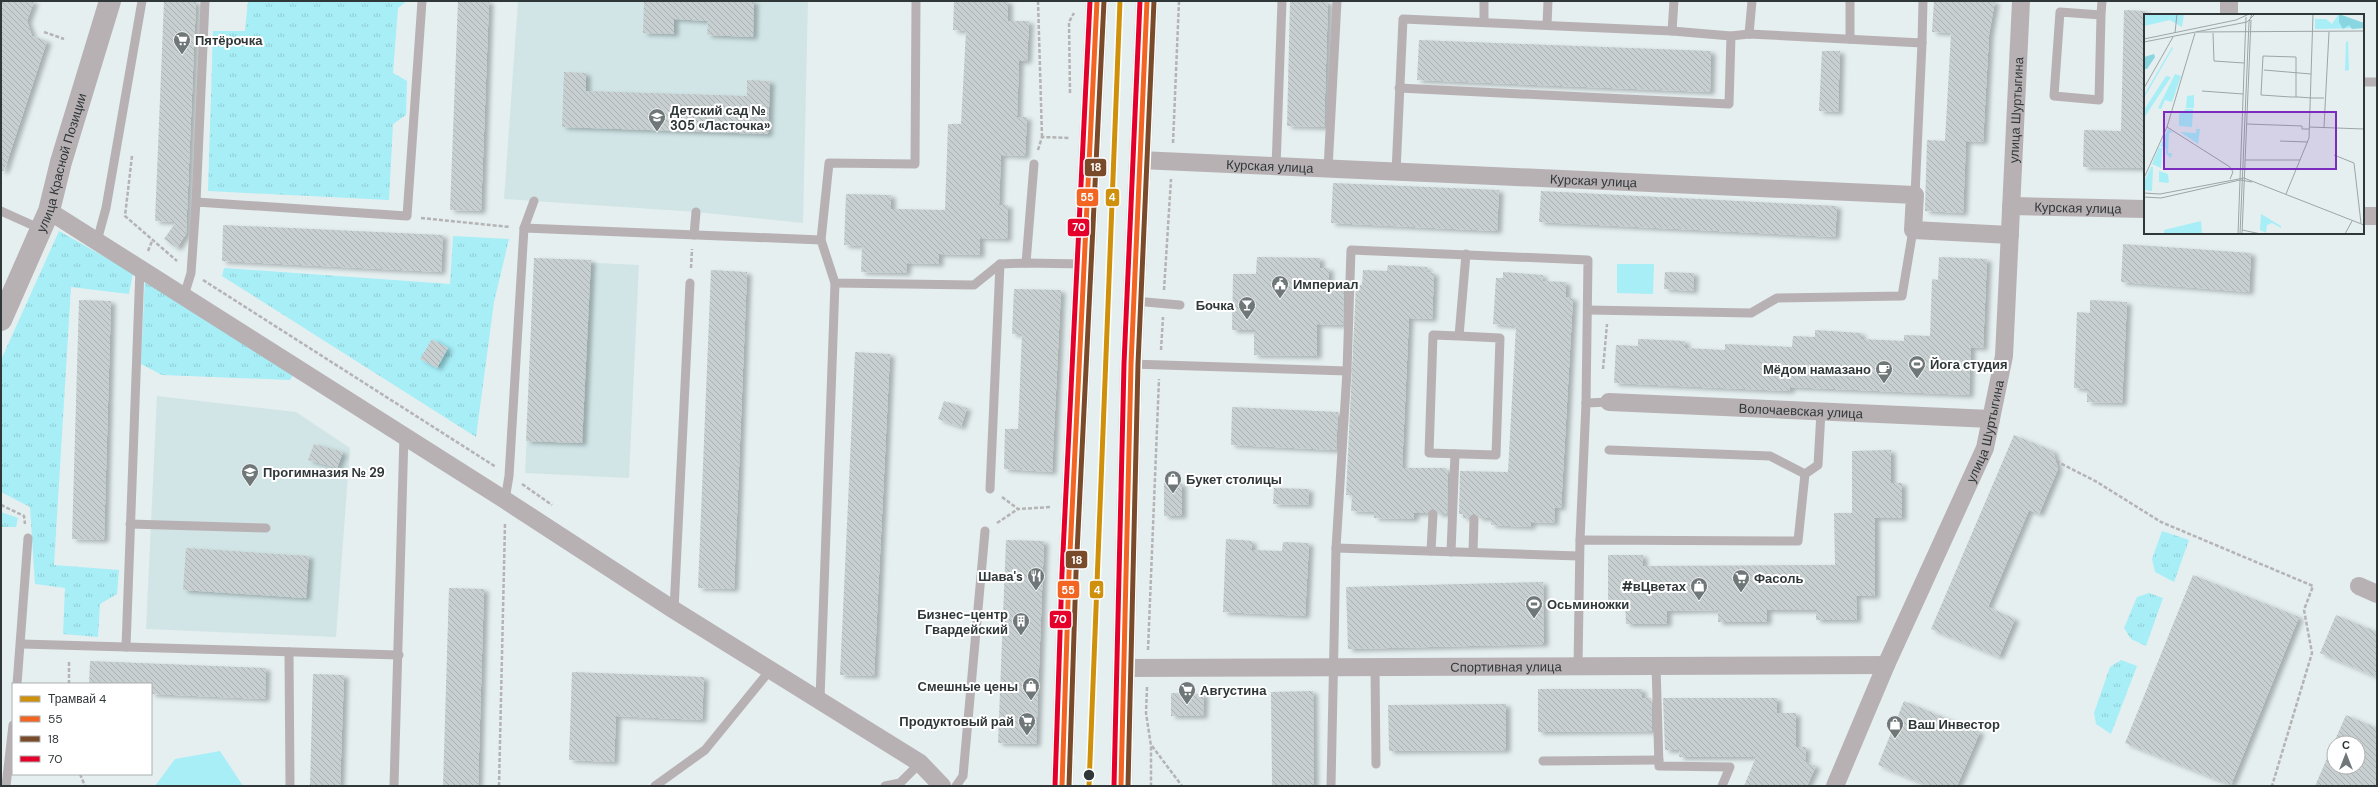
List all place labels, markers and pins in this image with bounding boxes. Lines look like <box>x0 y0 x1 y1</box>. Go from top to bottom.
supermarket icon: Пятёрочка <box>172 30 192 55</box>
place label: Пятёрочка <box>195 32 263 49</box>
place label: Детский сад № 305 «Ласточка» <box>670 102 771 134</box>
school or university icon: Детский сад № 305 «Ласточка» <box>647 107 667 132</box>
public building icon: Империал <box>1270 274 1290 299</box>
place label: Империал <box>1293 276 1358 293</box>
bar icon: Бочка <box>1237 295 1257 320</box>
place label: Бочка <box>1196 297 1235 314</box>
sports icon: Йога студия <box>1907 354 1927 379</box>
place label: Йога студия <box>1930 356 2008 373</box>
cafe icon: Мёдом намазано <box>1874 359 1894 384</box>
place label: Мёдом намазано <box>1763 361 1871 378</box>
school or university icon: Прогимназия № 29 <box>240 462 260 487</box>
place label: Прогимназия № 29 <box>263 464 385 481</box>
shop icon: Букет столицы <box>1163 469 1183 494</box>
place label: Букет столицы <box>1186 471 1282 488</box>
restaurant icon: Шава's <box>1026 566 1046 591</box>
place label: Шава's <box>978 568 1023 585</box>
supermarket icon: Фасоль <box>1731 568 1751 593</box>
place label: Фасоль <box>1754 570 1803 587</box>
shop icon: #вЦветах <box>1689 576 1709 601</box>
place label: #вЦветах <box>1622 578 1687 595</box>
sports icon: Осьминожки <box>1524 594 1544 619</box>
place label: Осьминожки <box>1547 596 1629 613</box>
place label: Бизнес-центр Гвардейский <box>917 606 1008 638</box>
building icon: Бизнес-центр Гвардейский <box>1011 611 1031 636</box>
shop icon: Смешные цены <box>1021 676 1041 701</box>
place label: Смешные цены <box>918 678 1018 695</box>
supermarket icon: Августина <box>1177 680 1197 705</box>
place label: Августина <box>1200 682 1267 699</box>
supermarket icon: Продуктовый рай <box>1017 711 1037 736</box>
place label: Продуктовый рай <box>899 713 1014 730</box>
shop icon: Ваш Инвестор <box>1885 714 1905 739</box>
place label: Ваш Инвестор <box>1908 716 2000 733</box>
unlabelled marker <box>1082 768 1096 782</box>

